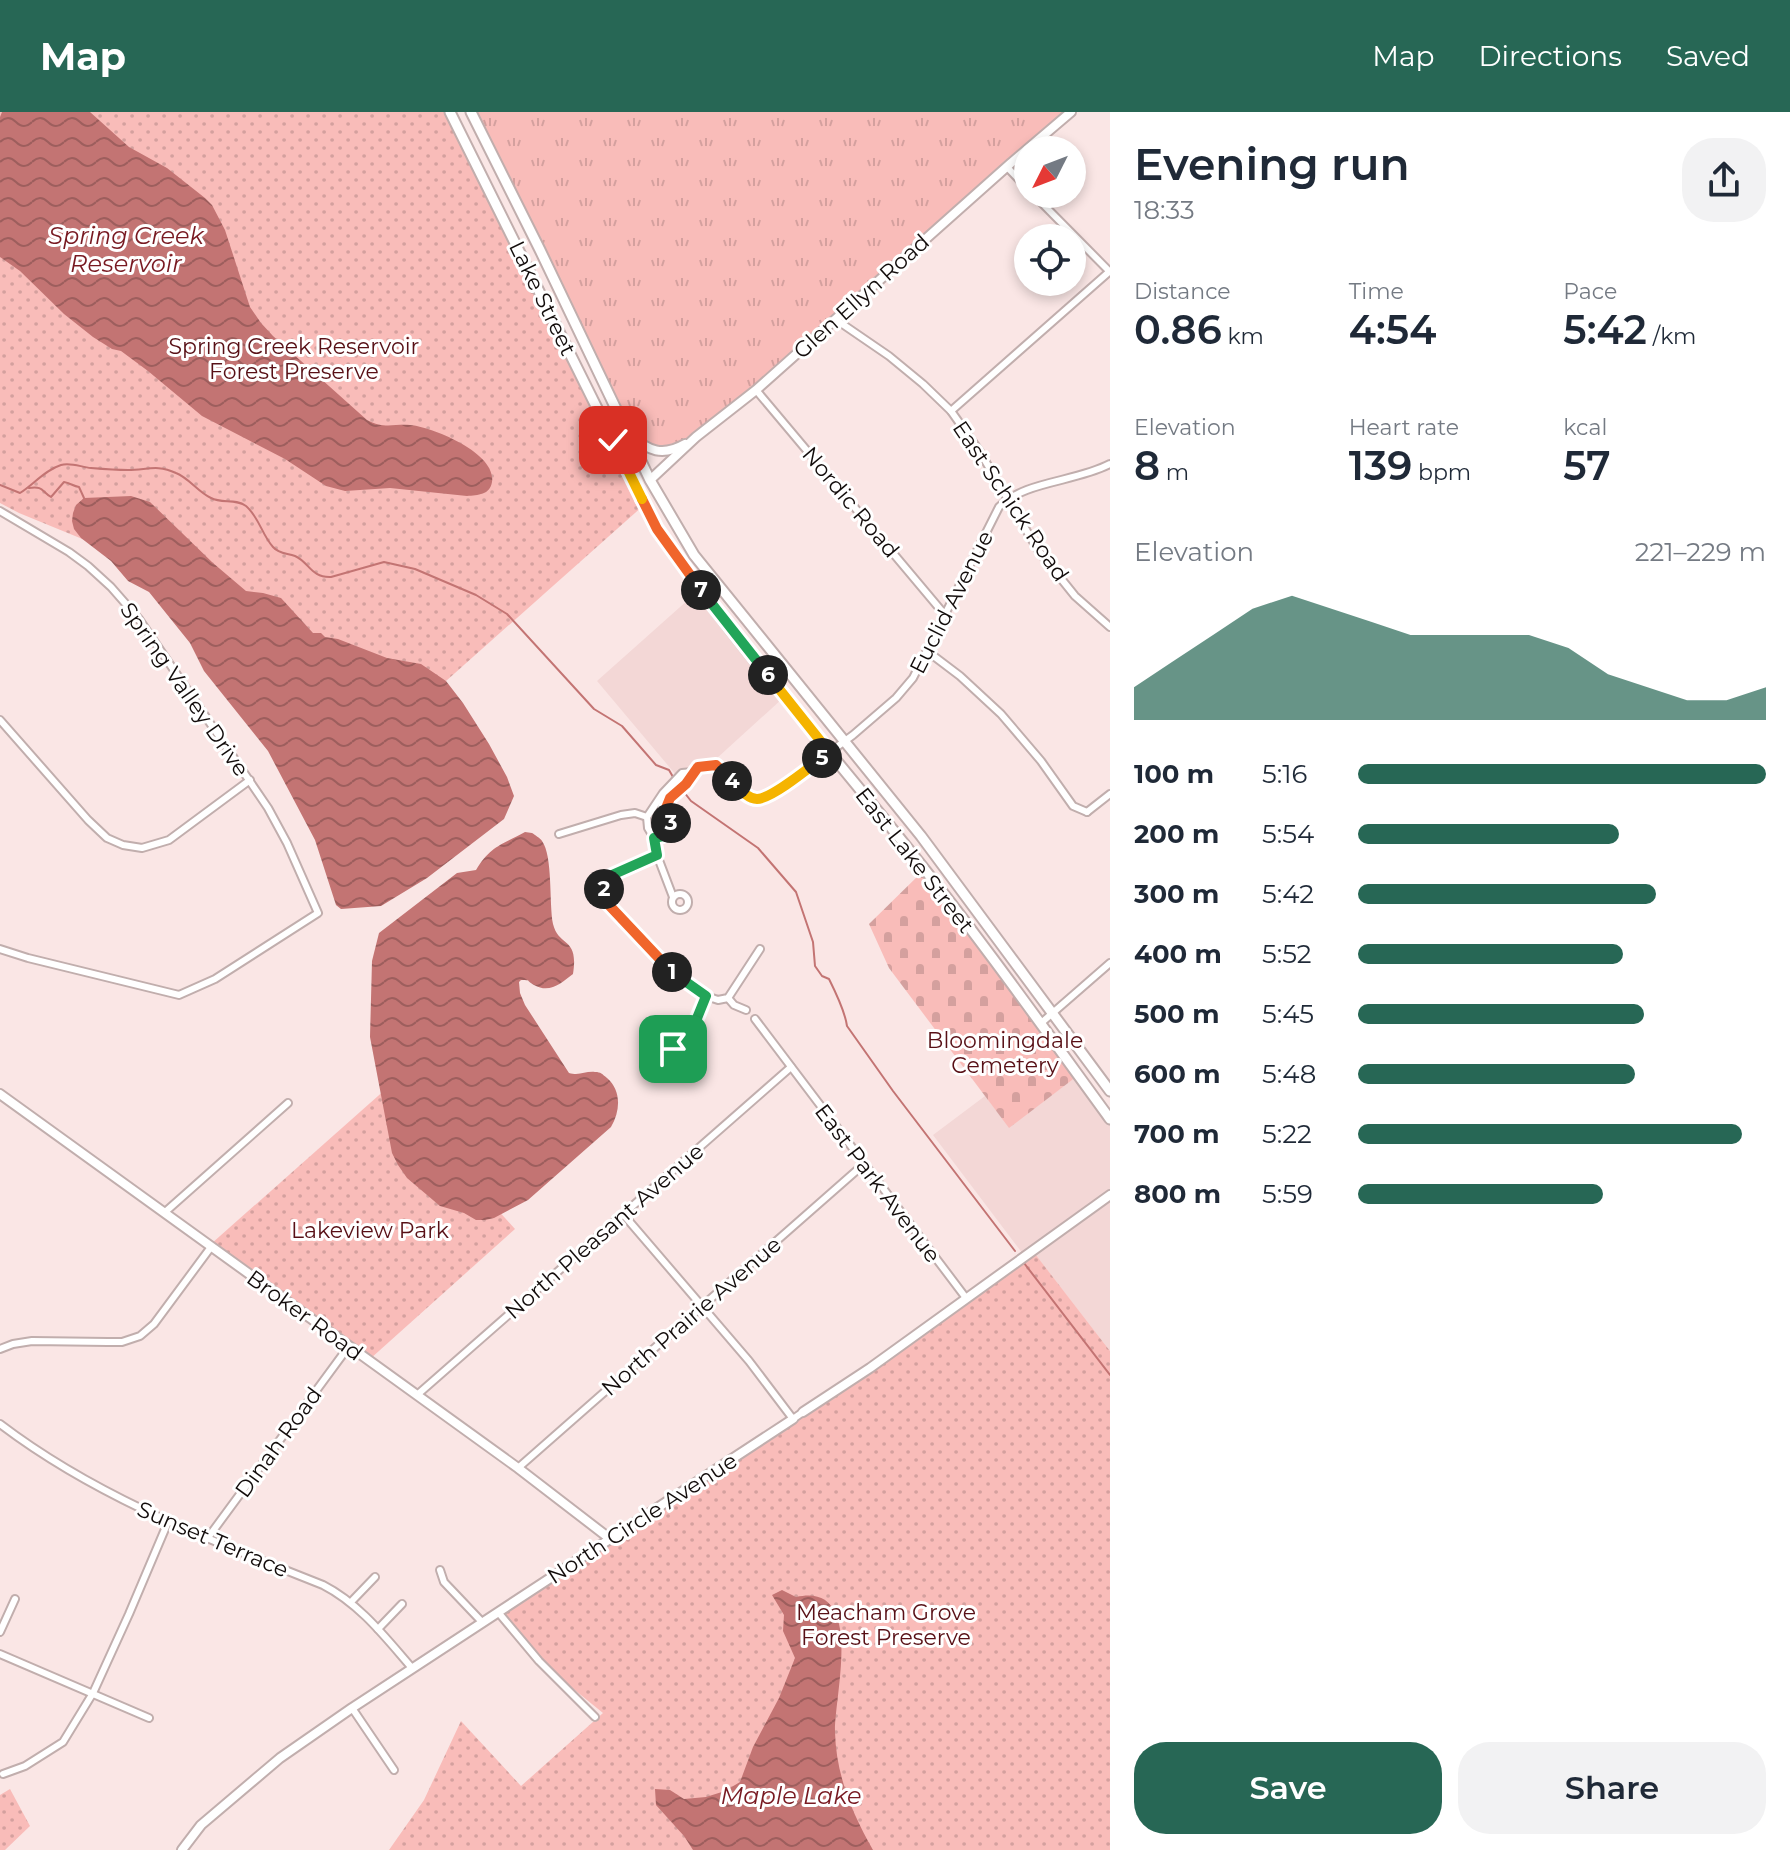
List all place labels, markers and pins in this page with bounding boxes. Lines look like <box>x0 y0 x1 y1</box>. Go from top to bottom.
pin <box>579 406 647 474</box>
pin: 7 <box>681 570 721 610</box>
pin: 6 <box>748 655 788 695</box>
pin: 5 <box>802 738 842 778</box>
pin: 4 <box>712 761 752 801</box>
pin: 3 <box>651 803 691 843</box>
pin: 2 <box>584 869 624 909</box>
pin: 1 <box>652 952 692 992</box>
pin <box>639 1015 707 1083</box>

